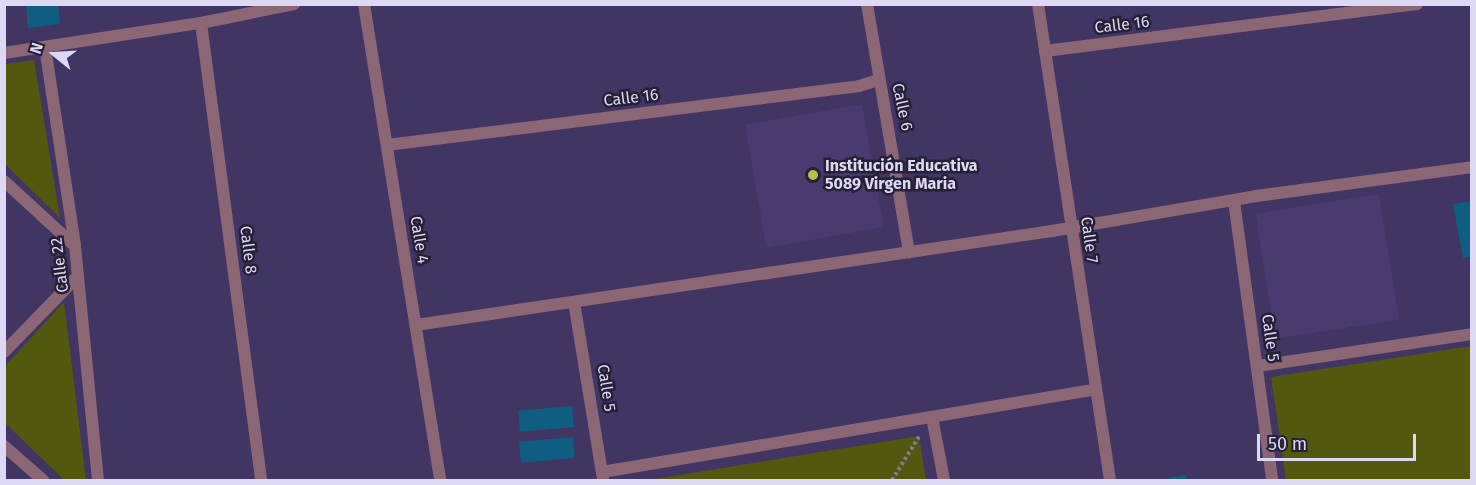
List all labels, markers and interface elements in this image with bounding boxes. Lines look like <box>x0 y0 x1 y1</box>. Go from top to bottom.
street label: Calle 16 <box>1094 12 1150 38</box>
north arrow <box>24 24 84 84</box>
text: N <box>26 40 47 56</box>
street label: Calle 6 <box>888 81 916 133</box>
street label: Calle 16 <box>603 85 659 111</box>
place label: Institución Educativa 5089 Virgen Maria <box>825 156 978 194</box>
marker: Institución Educativa 5089 Virgen Maria <box>806 168 820 182</box>
street label: Calle 4 <box>406 215 432 265</box>
street label: Calle 7 <box>1076 216 1102 264</box>
street label: Calle 8 <box>236 225 260 275</box>
street label: Calle 22 <box>47 236 73 294</box>
street label: Calle 5 <box>1257 313 1283 363</box>
street label: Calle 5 <box>593 363 619 413</box>
scale bar <box>1260 422 1419 460</box>
text: 50 m <box>1268 433 1307 455</box>

